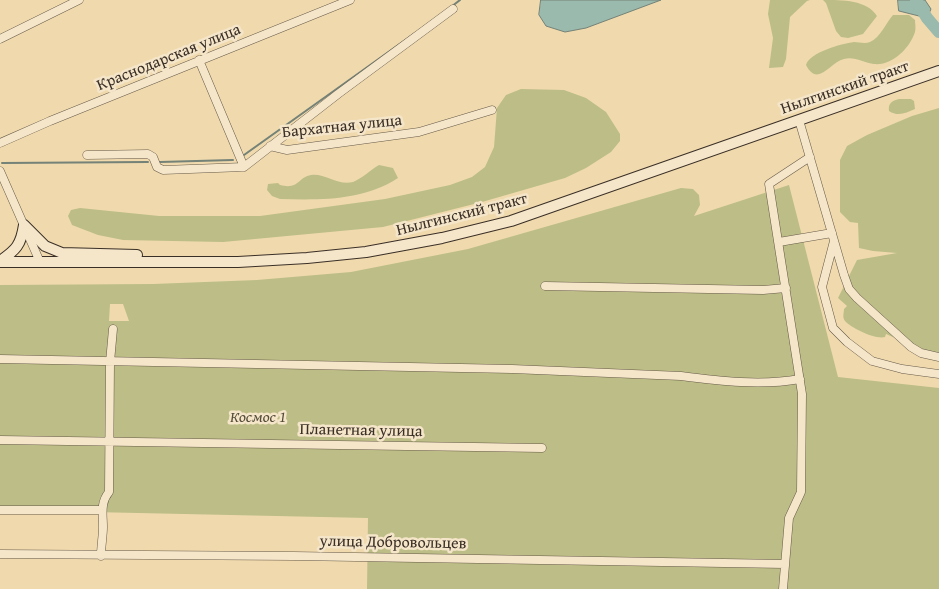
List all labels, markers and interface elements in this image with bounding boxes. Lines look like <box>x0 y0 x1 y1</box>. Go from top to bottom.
street label: Краснодарская улица <box>94 20 244 96</box>
street label: Нылгинский тракт <box>778 57 912 119</box>
street label: Бархатная улица <box>281 111 403 143</box>
street label: Нылгинский тракт <box>395 189 529 241</box>
park label: Космос 1 <box>230 408 286 428</box>
street label: Планетная улица <box>299 420 423 442</box>
street label: улица Добровольцев <box>319 532 467 554</box>

